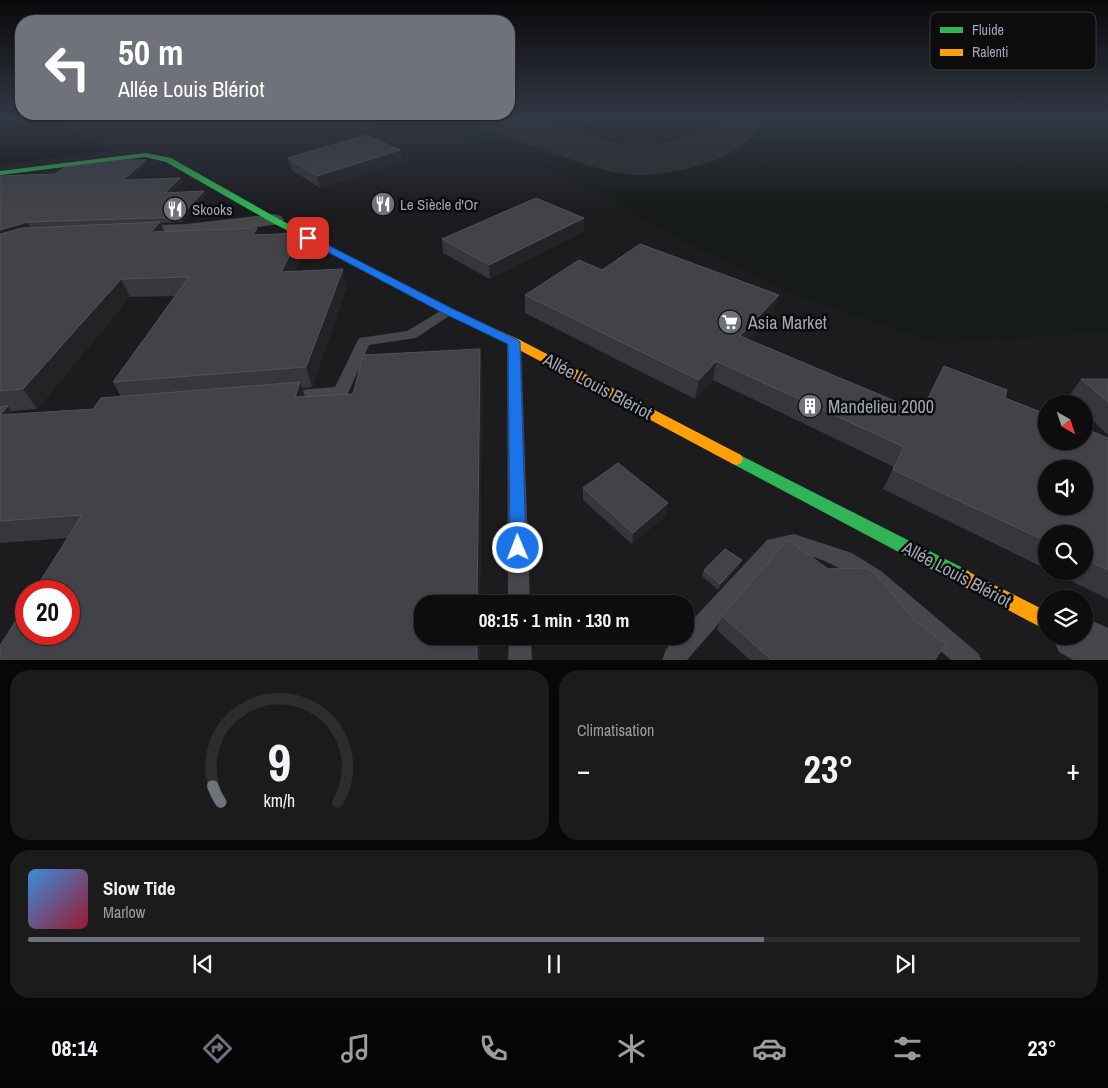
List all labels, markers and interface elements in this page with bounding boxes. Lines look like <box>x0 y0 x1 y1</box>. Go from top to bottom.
legend <box>930 12 1096 70</box>
text: Fluide <box>972 21 1004 39</box>
text: 50 m <box>118 29 183 76</box>
icon: left <box>35 35 100 100</box>
text: Ralenti <box>972 43 1008 61</box>
text: Allée Louis Blériot <box>118 74 264 104</box>
restaurant icon: Le Siècle d'Or <box>370 191 396 217</box>
place label: Le Siècle d'Or <box>400 194 478 215</box>
restaurant icon: Skooks <box>162 196 188 222</box>
place label: Skooks <box>192 199 232 220</box>
pin <box>287 217 329 259</box>
icon: arrive <box>294 224 322 252</box>
supermarket icon: Asia Market <box>717 309 743 335</box>
place label: Asia Market <box>747 310 827 335</box>
street label: Allée Louis Blériot <box>538 346 657 425</box>
building icon: Mandelieu 2000 <box>797 393 823 419</box>
place label: Mandelieu 2000 <box>828 394 934 419</box>
north arrow <box>1038 395 1092 450</box>
map controls <box>1038 395 1093 645</box>
button: sound <box>1038 460 1093 515</box>
position arrow <box>491 521 543 573</box>
button: search <box>1038 525 1093 580</box>
street label: Allée Louis Blériot <box>897 534 1016 613</box>
speed limit sign: 20 <box>15 580 80 645</box>
button: layers <box>1038 590 1093 645</box>
text: 08:15 · 1 min · 130 m <box>479 607 629 633</box>
text: Climatisation <box>577 719 654 741</box>
text: 9 <box>268 727 291 797</box>
text: 23° <box>804 744 853 795</box>
text: − <box>577 751 590 789</box>
text: + <box>1067 751 1080 789</box>
text: km/h <box>264 789 295 813</box>
text: Slow Tide <box>103 875 175 901</box>
text: Marlow <box>103 901 145 923</box>
icon: previous <box>189 950 217 978</box>
icon: pause <box>540 950 568 978</box>
icon: next <box>891 950 919 978</box>
icon: directions <box>200 1031 235 1066</box>
icon: music <box>338 1031 373 1066</box>
icon: phone <box>476 1031 511 1066</box>
icon: climate <box>614 1031 649 1066</box>
icon: car <box>752 1031 787 1066</box>
icon: filters <box>890 1031 925 1066</box>
text: 08:14 <box>51 1033 98 1063</box>
text: 23° <box>1028 1033 1056 1063</box>

